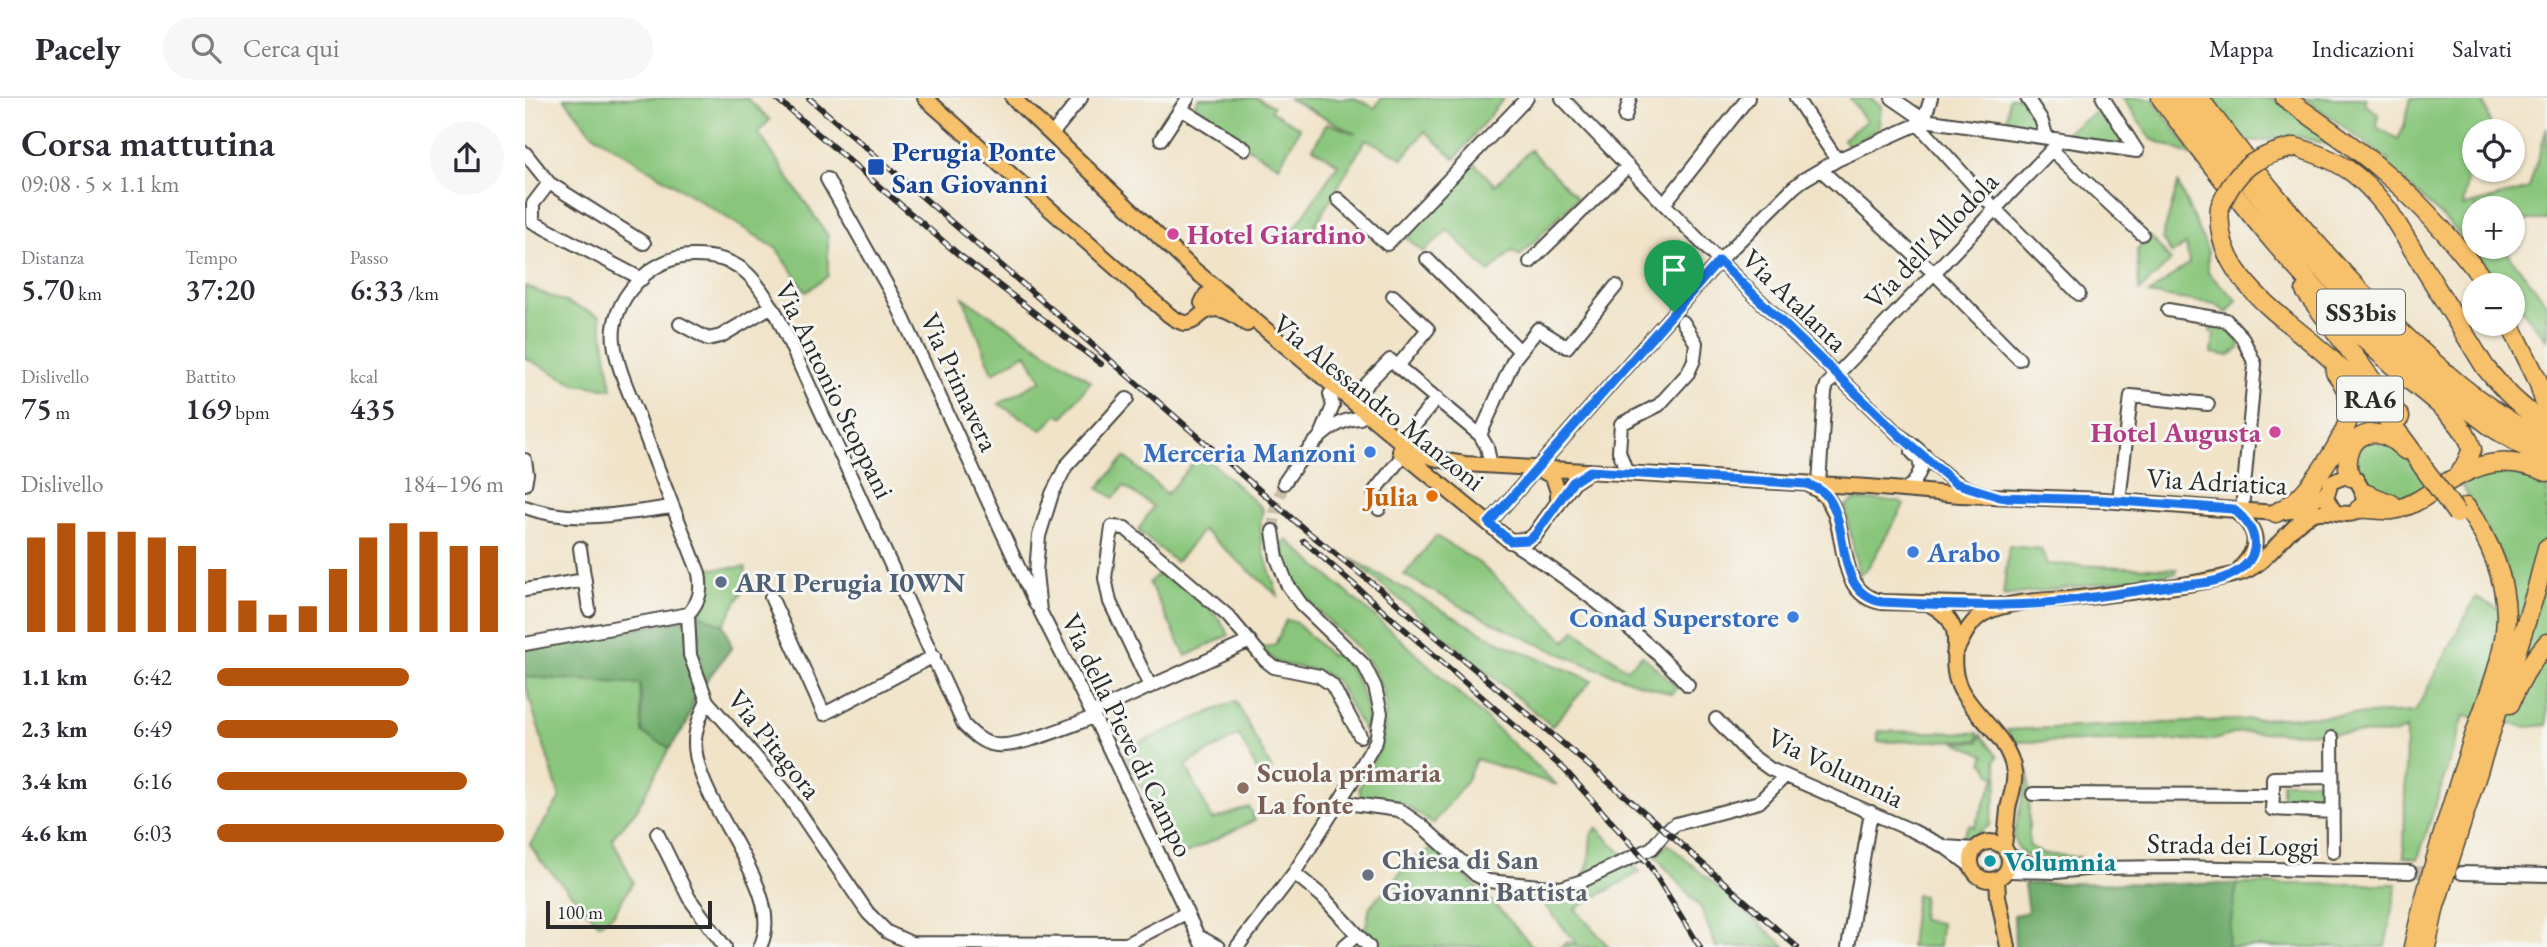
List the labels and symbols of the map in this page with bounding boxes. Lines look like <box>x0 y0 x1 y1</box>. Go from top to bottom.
place label: Perugia Ponte San Giovanni <box>892 133 1056 201</box>
marker: Perugia Ponte San Giovanni <box>866 157 886 177</box>
street label: Via dell'Allodola <box>1856 163 2006 317</box>
place label: Hotel Giardino <box>1187 216 1366 252</box>
marker: Hotel Giardino <box>1165 226 1181 242</box>
pin <box>1644 240 1704 312</box>
street label: Via Atalanta <box>1734 241 1856 360</box>
street label: Via Antonio Stoppani <box>767 276 903 504</box>
road number: SS3bis <box>2317 290 2405 334</box>
street label: Via Alessandro Manzoni <box>1266 305 1492 499</box>
street label: Via Primavera <box>912 307 1008 458</box>
road number: RA6 <box>2337 376 2403 422</box>
place label: Hotel Augusta <box>2090 414 2262 450</box>
marker: Hotel Augusta <box>2267 424 2283 440</box>
place label: Merceria Manzoni <box>1142 434 1356 470</box>
marker: Merceria Manzoni <box>1362 444 1378 460</box>
street label: Via Adriatica <box>2146 459 2289 503</box>
place label: Julia <box>1361 478 1419 514</box>
marker: Julia <box>1424 488 1440 504</box>
place label: Arabo <box>1926 534 2000 570</box>
marker: Arabo <box>1905 544 1921 560</box>
place label: ARI Perugia I0WN <box>734 564 966 600</box>
marker: ARI Perugia I0WN <box>713 574 729 590</box>
place label: Conad Superstore <box>1569 599 1779 635</box>
street label: Via della Pieve di Campo <box>1053 607 1203 863</box>
marker: Conad Superstore <box>1785 609 1801 625</box>
street label: Via Pitagora <box>720 682 831 807</box>
street label: Via Volumnia <box>1762 719 1911 816</box>
place label: Scuola primaria La fonte <box>1257 754 1442 822</box>
marker: Scuola primaria La fonte <box>1235 780 1251 796</box>
street label: Strada dei Loggi <box>2147 824 2320 864</box>
place label: Chiesa di San Giovanni Battista <box>1382 841 1588 909</box>
place label: Volumnia <box>2004 843 2117 879</box>
marker: Volumnia <box>1982 853 1998 869</box>
marker: Chiesa di San Giovanni Battista <box>1360 867 1376 883</box>
scale bar <box>546 898 712 930</box>

